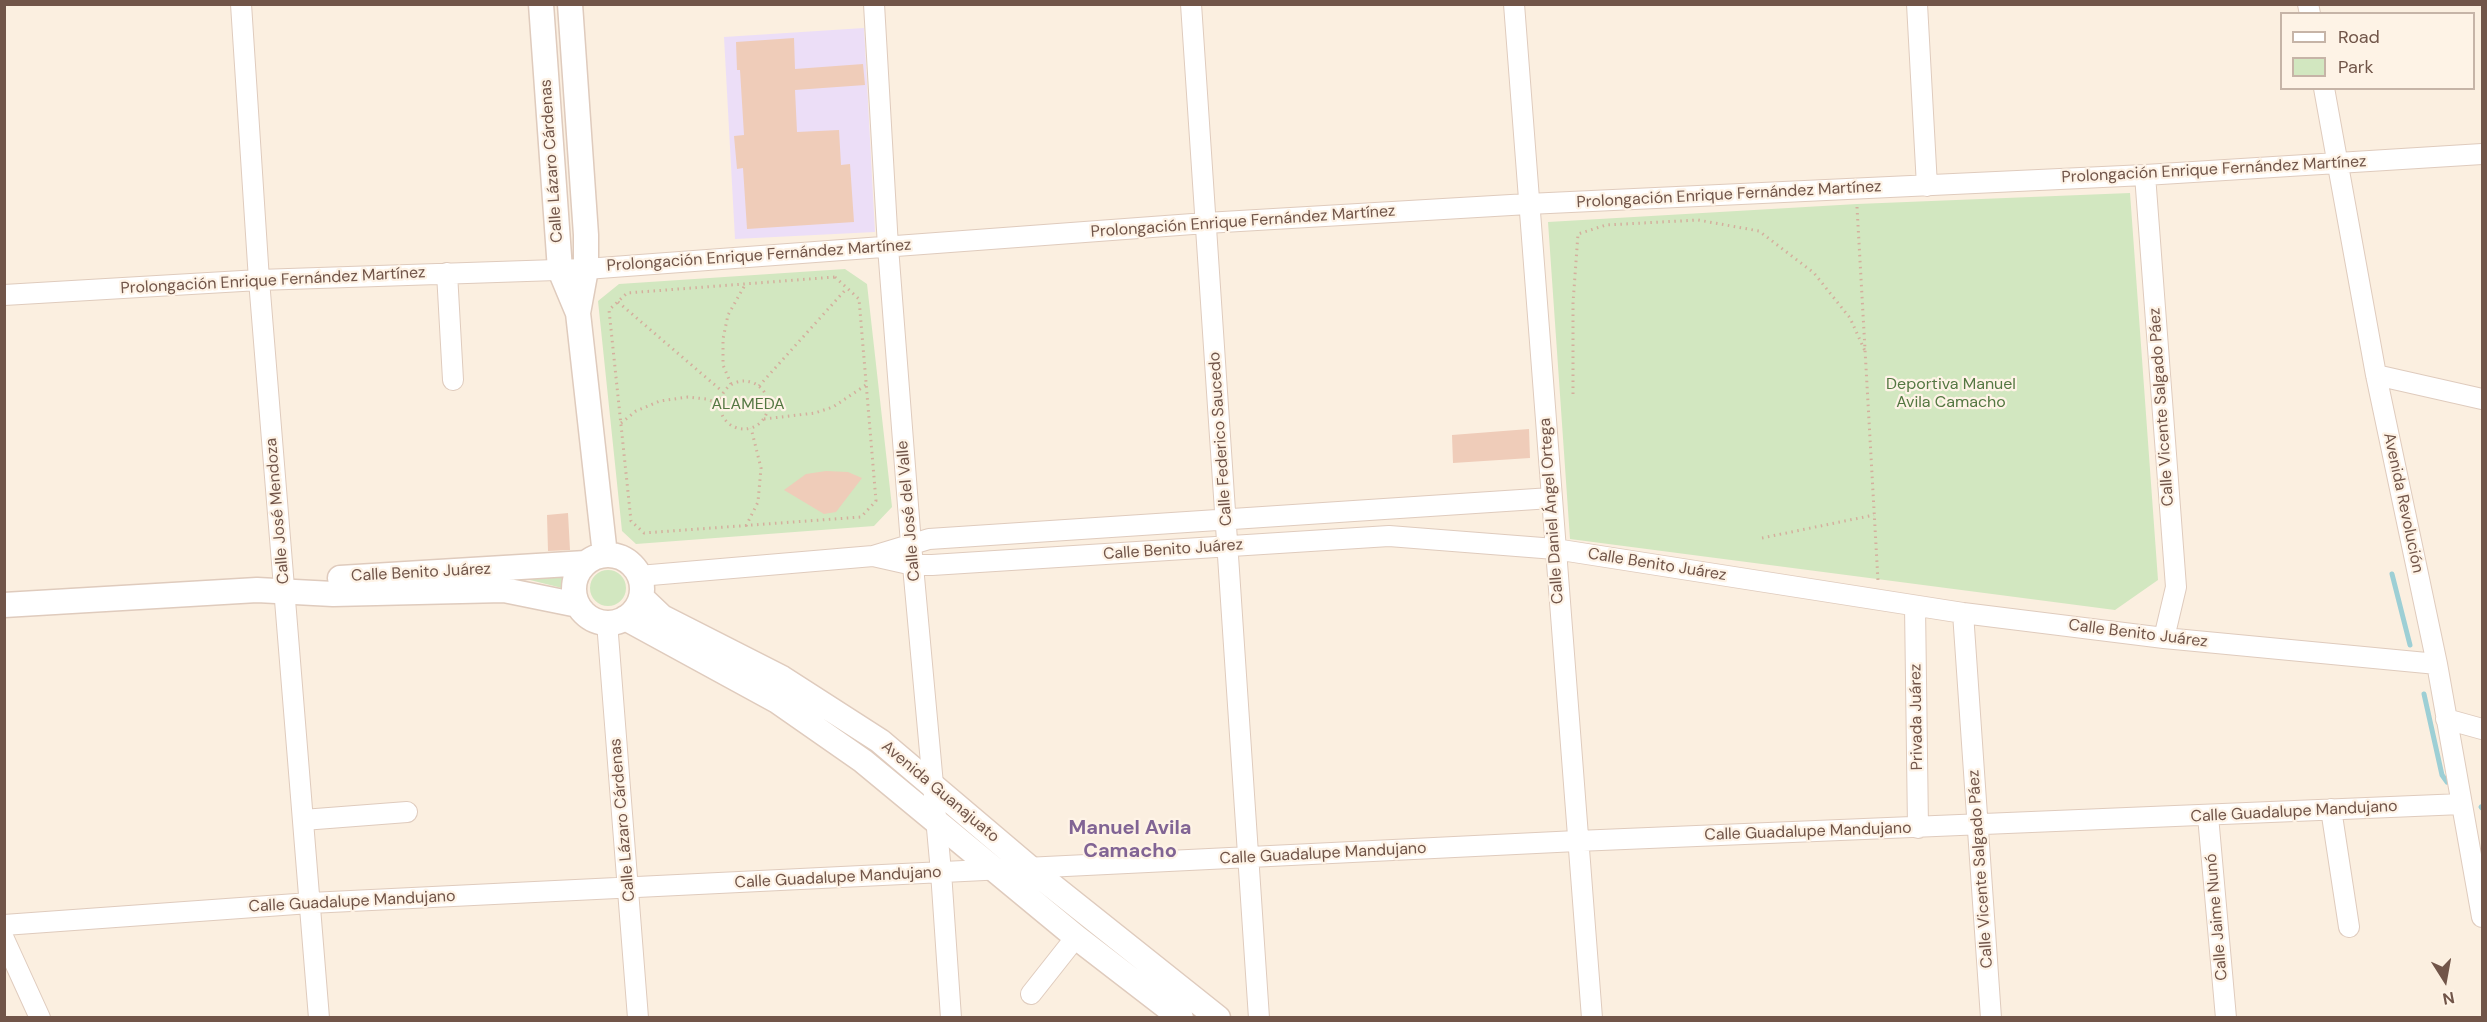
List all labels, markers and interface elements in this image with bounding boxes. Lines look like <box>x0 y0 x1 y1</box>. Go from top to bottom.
legend <box>2280 12 2475 90</box>
text: Road <box>2338 25 2380 49</box>
text: Park <box>2338 55 2374 79</box>
street label: Calle Lázaro Cárdenas <box>537 79 567 243</box>
street label: Prolongación Enrique Fernández Martínez <box>2061 152 2367 188</box>
street label: Prolongación Enrique Fernández Martínez <box>1576 177 1882 213</box>
street label: Prolongación Enrique Fernández Martínez <box>1090 202 1396 242</box>
street label: Prolongación Enrique Fernández Martínez <box>606 236 912 276</box>
street label: Prolongación Enrique Fernández Martínez <box>120 263 426 299</box>
street label: Calle Vicente Salgado Páez <box>2145 307 2179 507</box>
street label: Calle Federico Saucedo <box>1205 351 1237 527</box>
park label: Deportiva Manuel Avila Camacho <box>1886 375 2016 413</box>
park label: ALAMEDA <box>711 395 785 415</box>
street label: Calle Daniel Ángel Ortega <box>1536 417 1568 605</box>
street label: Avenida Revolución <box>2379 431 2427 575</box>
street label: Calle José Mendoza <box>262 437 294 585</box>
street label: Calle José del Valle <box>893 440 925 582</box>
street label: Calle Benito Juárez <box>1102 536 1244 564</box>
street label: Calle Benito Juárez <box>1586 545 1728 585</box>
street label: Calle Benito Juárez <box>351 560 491 586</box>
street label: Calle Benito Juárez <box>2067 616 2209 652</box>
street label: Privada Juárez <box>1906 663 1928 771</box>
street label: Calle Lázaro Cárdenas <box>606 737 640 903</box>
street label: Avenida Guanajuato <box>877 737 1003 847</box>
street label: Calle Vicente Salgado Páez <box>1964 769 1998 969</box>
street label: Calle Guadalupe Mandujano <box>2190 797 2398 827</box>
district label: Manuel Avila Camacho <box>1068 817 1192 864</box>
street label: Calle Guadalupe Mandujano <box>1704 819 1912 845</box>
street label: Calle Guadalupe Mandujano <box>1219 839 1427 869</box>
street label: Calle Jaime Nunó <box>2202 853 2232 981</box>
street label: Calle Guadalupe Mandujano <box>734 863 942 893</box>
street label: Calle Guadalupe Mandujano <box>248 887 456 917</box>
north arrow <box>2415 950 2475 1010</box>
text: N <box>2441 987 2456 1010</box>

